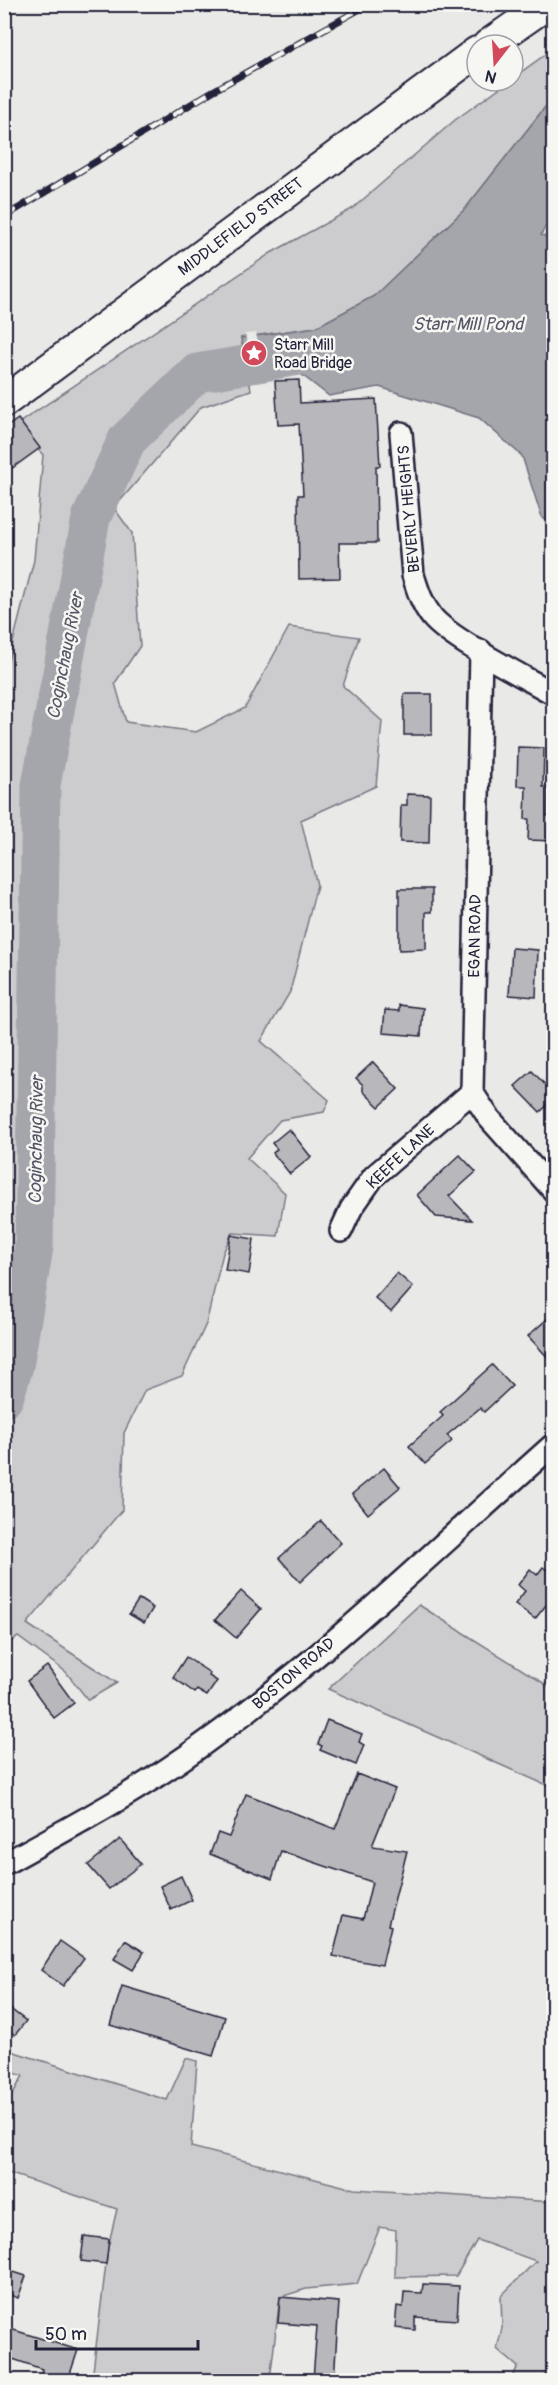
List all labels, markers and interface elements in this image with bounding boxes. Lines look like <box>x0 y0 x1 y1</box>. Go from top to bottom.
north arrow <box>465 33 525 93</box>
text: N <box>483 65 499 88</box>
street label: MIDDLEFIELD STREET <box>174 173 307 280</box>
water label: Starr Mill Pond <box>413 313 525 336</box>
place label: Starr Mill Road Bridge <box>274 335 352 373</box>
place icon: Starr Mill Road Bridge <box>239 338 269 368</box>
street label: BEVERLY HEIGHTS <box>393 444 425 574</box>
water label: Coginchaug River <box>42 588 90 721</box>
street label: EGAN ROAD <box>464 894 486 978</box>
water label: Coginchaug River <box>24 1073 49 1204</box>
street label: KEEFE LANE <box>362 1120 439 1193</box>
street label: BOSTON ROAD <box>248 1633 339 1714</box>
scale bar <box>36 2313 198 2351</box>
text: 50 m <box>45 2323 87 2346</box>

